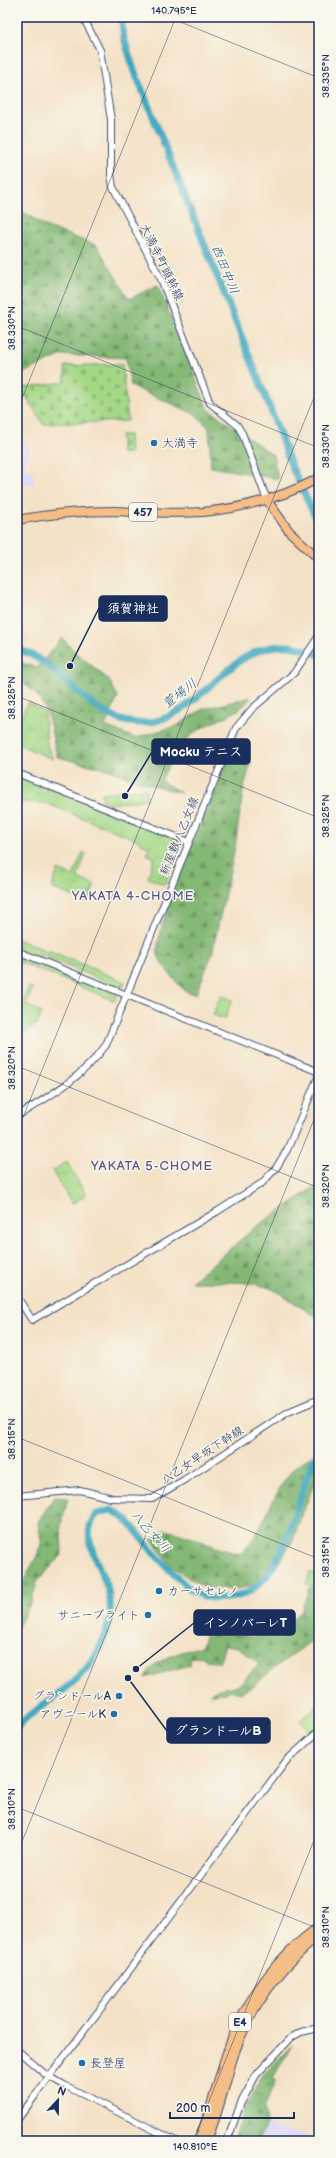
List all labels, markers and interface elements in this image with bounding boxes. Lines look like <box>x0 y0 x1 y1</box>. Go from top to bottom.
text: 140.795°E <box>151 5 197 17</box>
text: 38.335°N <box>320 54 332 98</box>
street label: 大満寺町頭幹線 <box>136 221 187 303</box>
water label: 西田中川 <box>208 242 242 296</box>
text: 38.330°N <box>6 306 18 350</box>
text: 38.330°N <box>320 424 332 468</box>
place label: 大満寺 <box>162 436 198 451</box>
marker: 大満寺 <box>149 438 159 448</box>
road number: 457 <box>129 503 157 521</box>
callout: 須賀神社 <box>99 596 167 621</box>
text: 須賀神社 <box>107 601 159 617</box>
text: 38.325°N <box>6 676 18 720</box>
water label: 萱場川 <box>159 676 200 712</box>
callout: Mocku テニス <box>152 739 250 764</box>
text: Mocku テニス <box>160 744 242 760</box>
street label: 新屋敷八乙女線 <box>157 794 202 878</box>
text: 38.325°N <box>320 794 332 838</box>
district label: YAKATA 4-CHOME <box>71 888 194 904</box>
text: 38.320°N <box>6 1046 18 1090</box>
district label: YAKATA 5-CHOME <box>90 1158 213 1174</box>
text: 38.320°N <box>320 1164 332 1208</box>
text: 38.315°N <box>6 1418 18 1460</box>
street label: 八乙女早坂下幹線 <box>158 1423 247 1488</box>
water label: 八乙女川 <box>127 1507 174 1556</box>
text: 38.315°N <box>320 1536 332 1578</box>
place label: カーサセレノ <box>167 1584 239 1599</box>
marker: カーサセレノ <box>154 1586 164 1596</box>
place label: サニーブライト <box>57 1608 140 1623</box>
marker: サニーブライト <box>143 1610 153 1620</box>
callout: インノバーレT <box>194 1610 295 1635</box>
text: インノバーレT <box>203 1615 288 1631</box>
place label: グランドールA <box>32 1689 112 1704</box>
marker: グランドールA <box>114 1691 124 1701</box>
place label: アヴニールK <box>39 1707 106 1722</box>
marker: アヴニールK <box>109 1709 119 1719</box>
callout: グランドールB <box>167 1718 270 1743</box>
text: グランドールB <box>175 1723 261 1739</box>
text: 38.310°N <box>6 1788 18 1830</box>
text: 38.310°N <box>320 1906 332 1948</box>
road number: E4 <box>229 2013 251 2031</box>
place label: 長登屋 <box>90 2056 126 2071</box>
marker: 長登屋 <box>77 2058 87 2068</box>
north arrow <box>38 2080 78 2120</box>
text: N <box>55 2084 68 2099</box>
scale bar <box>170 2094 294 2120</box>
text: 200 m <box>176 2101 210 2116</box>
text: 140.810°E <box>173 2141 218 2153</box>

